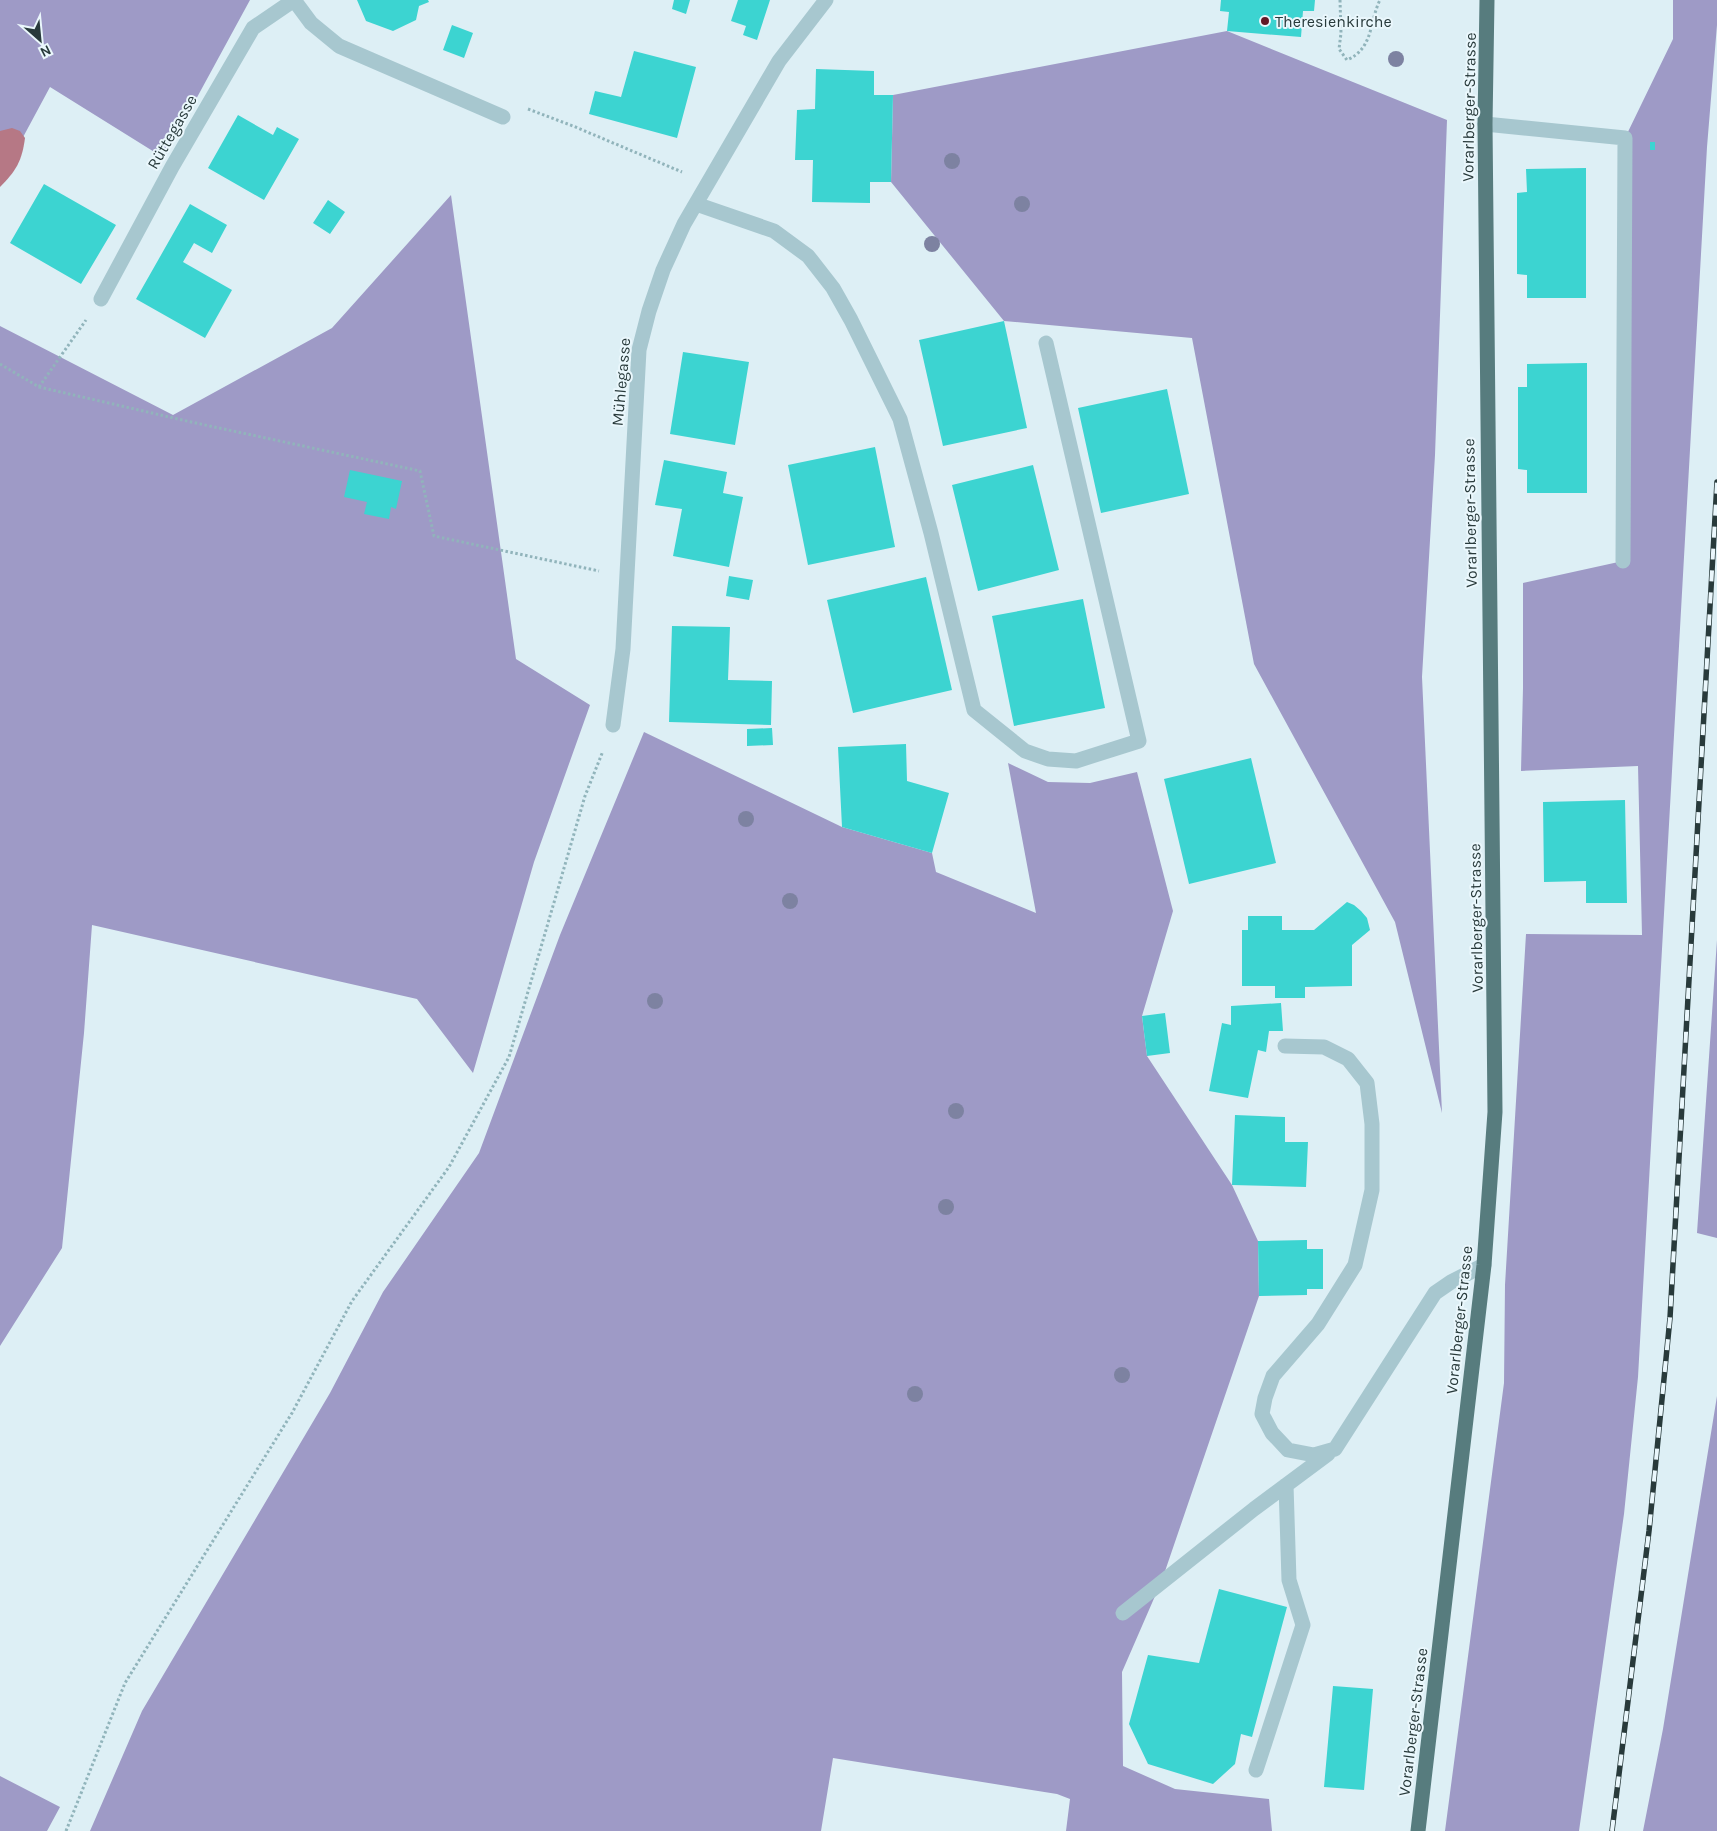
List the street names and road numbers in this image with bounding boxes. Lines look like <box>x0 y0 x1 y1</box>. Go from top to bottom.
street label: Vorarlberger-Strasse <box>1458 32 1480 182</box>
street label: Rüttegasse <box>143 91 201 173</box>
street label: Mühlegasse <box>608 337 634 427</box>
street label: Vorarlberger-Strasse <box>1459 438 1481 588</box>
street label: Vorarlberger-Strasse <box>1465 843 1487 993</box>
street label: Vorarlberger-Strasse <box>1442 1245 1476 1395</box>
street label: Vorarlberger-Strasse <box>1394 1647 1432 1797</box>

